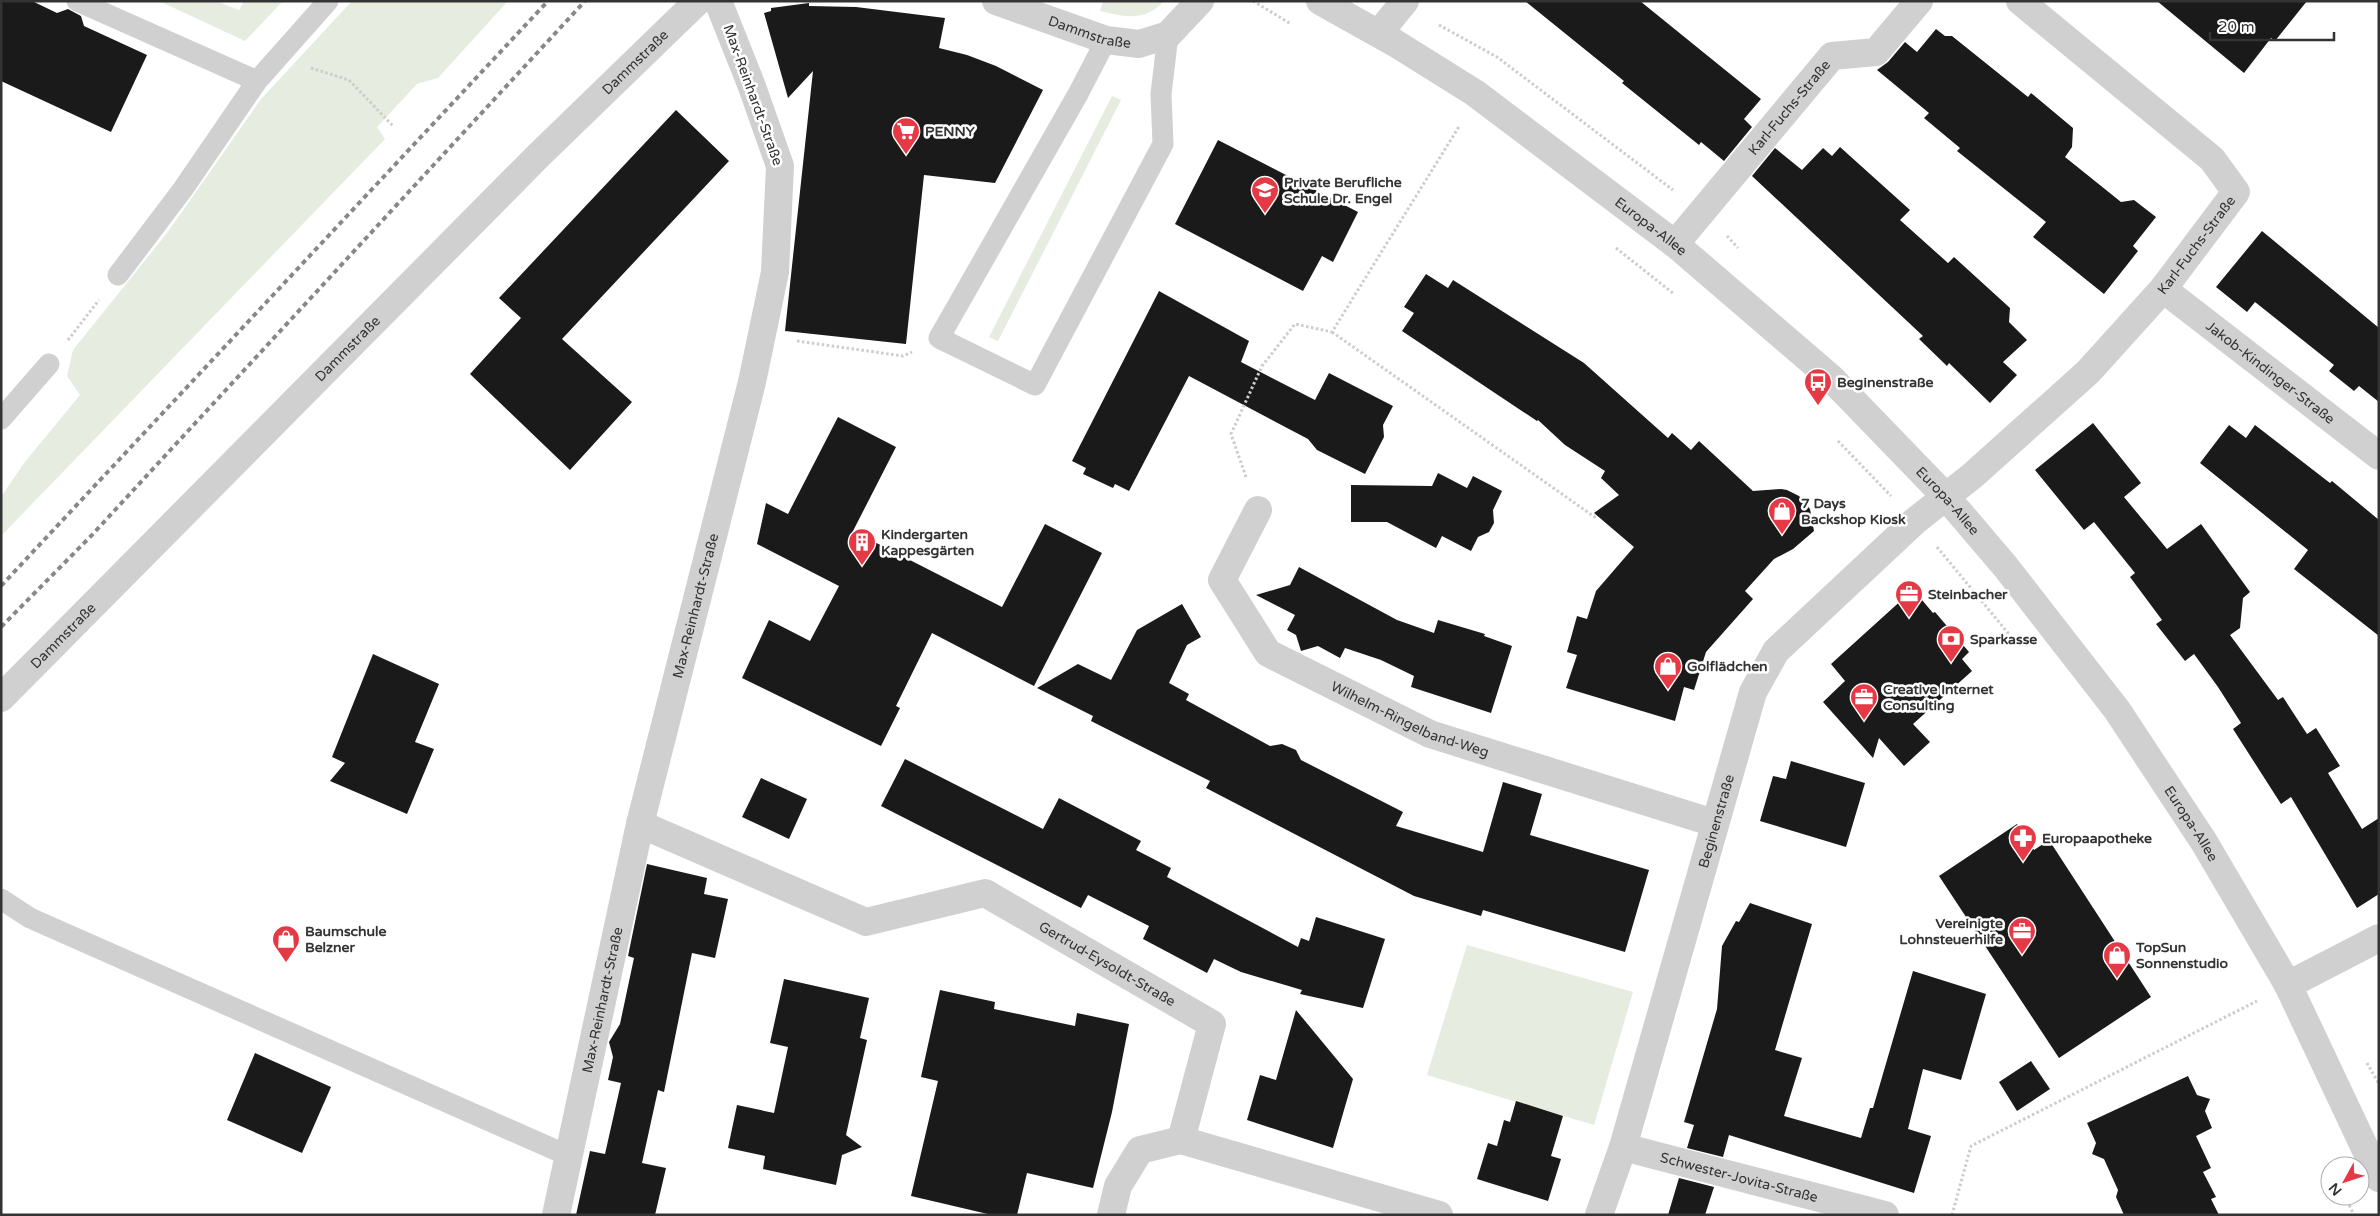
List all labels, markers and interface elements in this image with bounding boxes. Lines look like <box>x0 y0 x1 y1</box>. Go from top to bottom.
scale bar <box>2210 10 2334 42</box>
street label: Dammstraße <box>1046 12 1132 51</box>
text: 20 m <box>2218 18 2255 36</box>
street label: Max-Reinhardt-Straße <box>720 22 786 168</box>
street label: Dammstraße <box>598 26 672 98</box>
street label: Karl-Fuchs-Straße <box>1744 56 1834 159</box>
supermarket icon: PENNY <box>891 116 921 155</box>
place label: PENNY <box>925 123 975 140</box>
place label: Private Berufliche Schule Dr. Engel <box>1284 174 1402 207</box>
school or university icon: Private Berufliche Schule Dr. Engel <box>1250 175 1280 214</box>
street label: Karl-Fuchs-Straße <box>2153 192 2239 298</box>
street label: Europa-Allee <box>1612 193 1691 259</box>
street label: Dammstraße <box>311 312 384 385</box>
street label: Jakob-Kindinger-Straße <box>2203 317 2338 427</box>
bus stop icon: Beginenstraße <box>1803 367 1833 406</box>
place label: Beginenstraße <box>1837 374 1934 391</box>
street label: Europa-Allee <box>1913 463 1983 538</box>
place label: 7 Days Backshop Kiosk <box>1801 495 1906 528</box>
shop icon: 7 Days Backshop Kiosk <box>1767 496 1797 535</box>
place label: Kindergarten Kappesgärten <box>881 526 974 559</box>
building icon: Kindergarten Kappesgärten <box>847 527 877 566</box>
street label: Max-Reinhardt-Straße <box>669 531 722 680</box>
office icon: Steinbacher <box>1894 579 1924 618</box>
place label: Steinbacher <box>1928 586 2008 603</box>
street label: Dammstraße <box>27 599 99 672</box>
bank icon: Sparkasse <box>1936 624 1966 663</box>
place label: Sparkasse <box>1970 631 2037 648</box>
shop icon: Golflädchen <box>1653 651 1683 690</box>
place label: Golflädchen <box>1687 658 1768 675</box>
street label: Wilhelm-Ringelband-Weg <box>1328 677 1491 760</box>
place label: Creative Internet Consulting <box>1883 681 1994 714</box>
office icon: Creative Internet Consulting <box>1849 682 1879 721</box>
street label: Beginenstraße <box>1695 772 1738 870</box>
street label: Europa-Allee <box>2161 783 2222 864</box>
pharmacy icon: Europaapotheke <box>2008 823 2038 862</box>
place label: Europaapotheke <box>2042 830 2152 847</box>
place label: Vereinigte Lohnsteuerhilfe <box>1899 915 2003 948</box>
office icon: Vereinigte Lohnsteuerhilfe <box>2007 916 2037 955</box>
street label: Gertrud-Eysoldt-Straße <box>1036 917 1179 1010</box>
place label: Baumschule Belzner <box>305 923 387 956</box>
shop icon: Baumschule Belzner <box>271 924 301 963</box>
street label: Max-Reinhardt-Straße <box>578 925 626 1075</box>
place label: TopSun Sonnenstudio <box>2135 939 2228 972</box>
shop icon: TopSun Sonnenstudio <box>2102 940 2132 979</box>
street label: Schwester-Jovita-Straße <box>1658 1149 1820 1206</box>
north arrow <box>2320 1156 2370 1206</box>
text: N <box>2325 1179 2346 1199</box>

